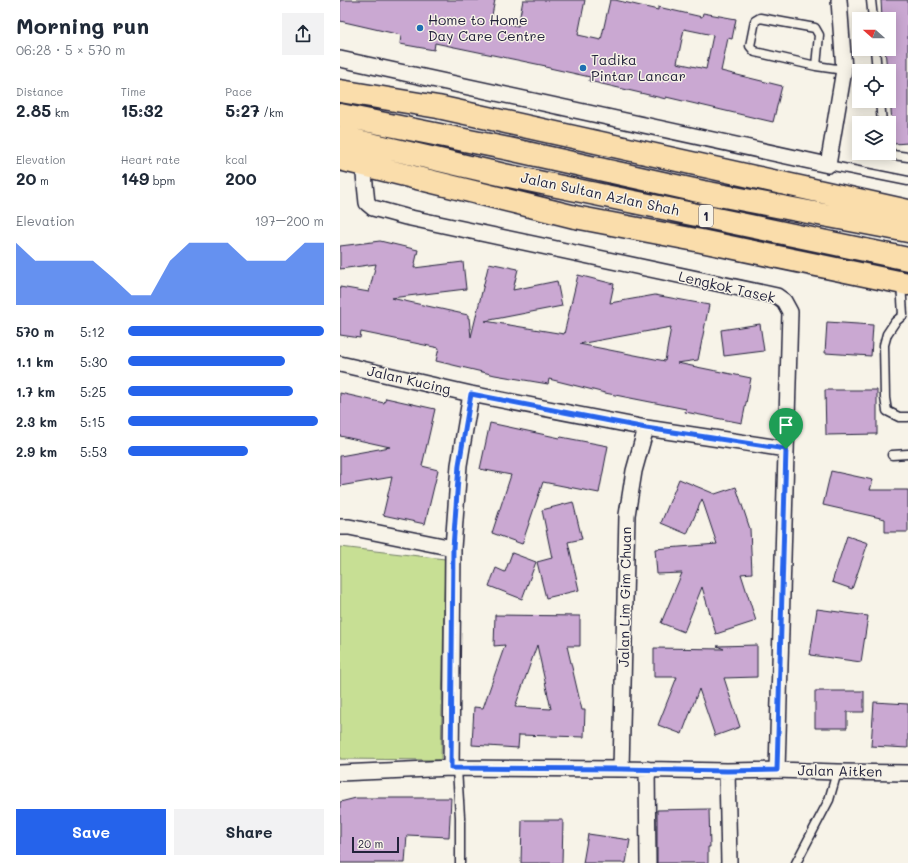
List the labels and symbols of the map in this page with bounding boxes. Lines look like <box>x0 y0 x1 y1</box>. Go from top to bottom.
place label: Home to Home Day Care Centre <box>428 10 545 45</box>
north arrow <box>852 12 896 56</box>
marker: Home to Home Day Care Centre <box>415 23 425 33</box>
place label: Tadika Pintar Lancar <box>591 50 686 85</box>
marker: Tadika Pintar Lancar <box>578 63 588 73</box>
street label: Jalan Sultan Azlan Shah <box>519 167 681 220</box>
road number: 1 <box>699 205 713 227</box>
street label: Lengkok Tasek <box>677 266 777 307</box>
street label: Jalan Kucing <box>365 361 453 398</box>
pin <box>769 408 803 449</box>
street label: Jalan Lim Gim Chuan <box>614 527 635 667</box>
street label: Jalan Aitken <box>797 760 883 781</box>
scale bar <box>352 835 399 854</box>

